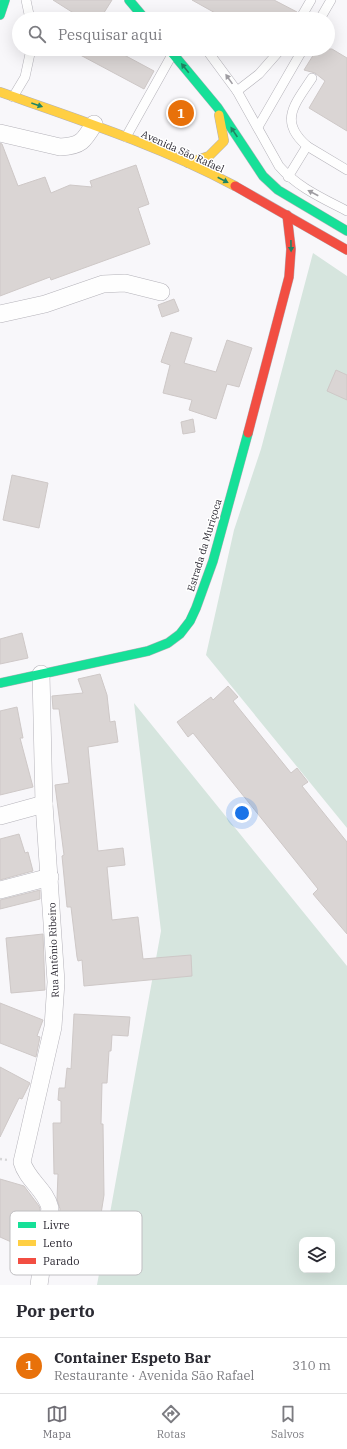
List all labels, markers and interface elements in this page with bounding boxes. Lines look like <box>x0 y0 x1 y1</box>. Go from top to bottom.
search box <box>12 12 335 56</box>
icon: search <box>26 23 48 45</box>
text: Pesquisar aqui <box>58 25 162 44</box>
one-way arrow <box>180 62 189 73</box>
one-way arrow <box>225 74 233 84</box>
pin: 1 <box>168 98 194 128</box>
one-way arrow <box>31 102 43 108</box>
street label: Avenida São Rafael <box>139 127 226 176</box>
one-way arrow <box>230 127 238 137</box>
one-way arrow <box>217 177 228 183</box>
one-way arrow <box>307 189 318 196</box>
one-way arrow <box>288 240 294 253</box>
street label: Estrada da Muriçoca <box>184 497 225 593</box>
your location <box>232 803 252 823</box>
street label: Rua Antônio Ribeiro <box>45 902 62 998</box>
legend <box>10 1211 142 1275</box>
text: Livre <box>43 1218 70 1232</box>
text: Lento <box>43 1236 73 1250</box>
map controls <box>299 1237 335 1273</box>
button: layers <box>299 1237 335 1273</box>
text: Parado <box>43 1254 80 1268</box>
text: Por perto <box>16 1300 95 1322</box>
text: Container Espeto Bar <box>54 1348 211 1367</box>
text: 1 <box>25 1357 33 1374</box>
text: 310 m <box>292 1357 331 1374</box>
text: Restaurante · Avenida São Rafael <box>54 1367 254 1384</box>
tab: Mapa <box>43 1403 71 1441</box>
tab: Rotas <box>157 1403 186 1441</box>
tab: Salvos <box>271 1403 304 1441</box>

